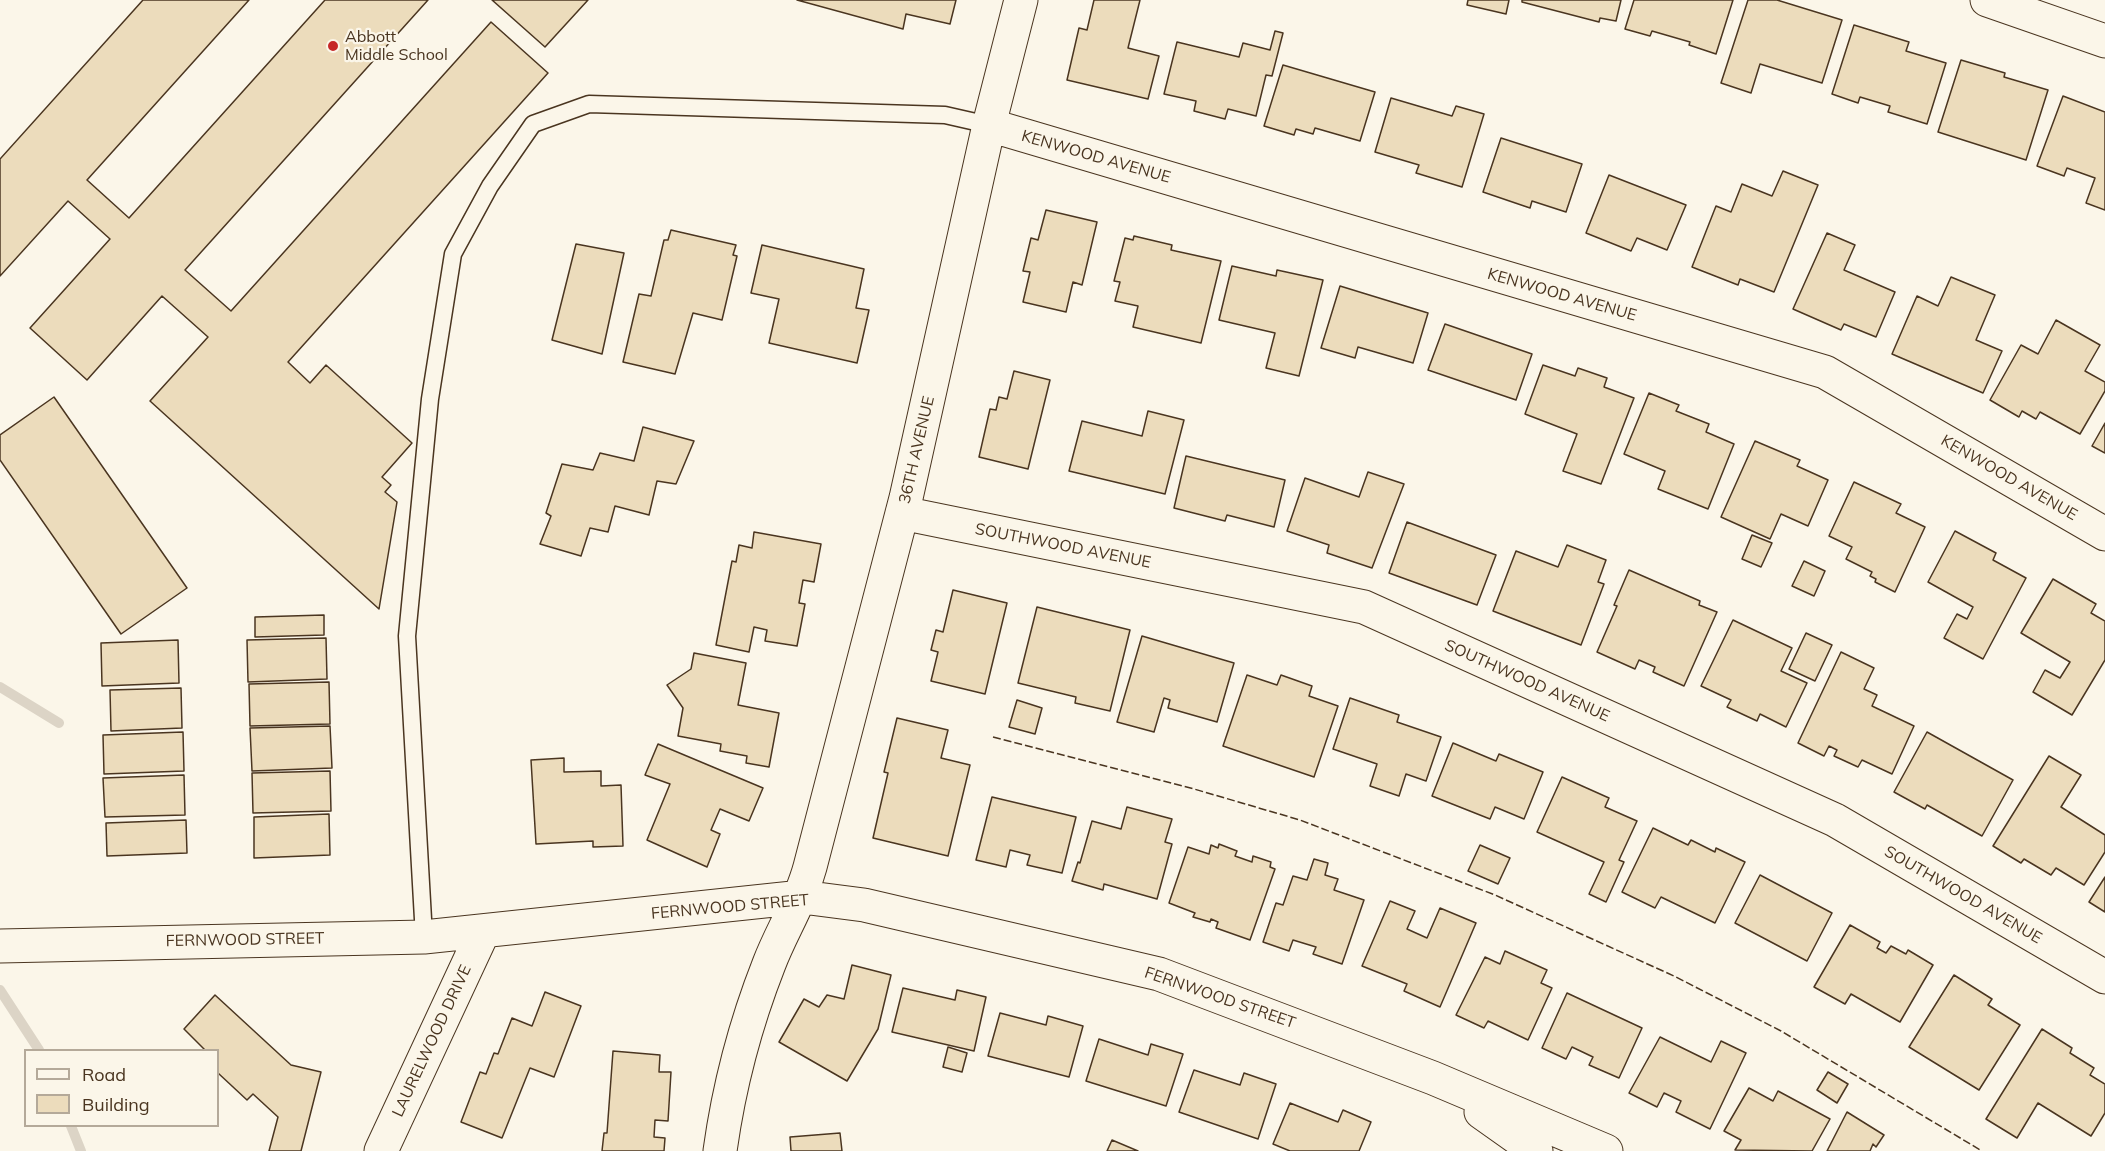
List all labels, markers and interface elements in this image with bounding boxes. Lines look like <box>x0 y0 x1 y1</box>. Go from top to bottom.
place label: Abbott Middle School <box>345 27 448 65</box>
marker: Abbott Middle School <box>326 39 340 53</box>
street label: KENWOOD AVENUE <box>1019 126 1173 188</box>
street label: KENWOOD AVENUE <box>1485 264 1639 326</box>
street label: 36TH AVENUE <box>895 394 939 506</box>
street label: KENWOOD AVENUE <box>1937 431 2081 525</box>
street label: SOUTHWOOD AVENUE <box>973 520 1153 572</box>
street label: SOUTHWOOD AVENUE <box>1441 636 1613 726</box>
street label: SOUTHWOOD AVENUE <box>1881 842 2045 948</box>
street label: FERNWOOD STREET <box>650 891 810 923</box>
street label: FERNWOOD STREET <box>166 929 324 951</box>
street label: LAURELWOOD DRIVE <box>388 962 476 1120</box>
street label: FERNWOOD STREET <box>1142 963 1298 1033</box>
legend <box>24 1049 219 1127</box>
text: Road <box>82 1063 126 1086</box>
text: Building <box>82 1093 150 1116</box>

